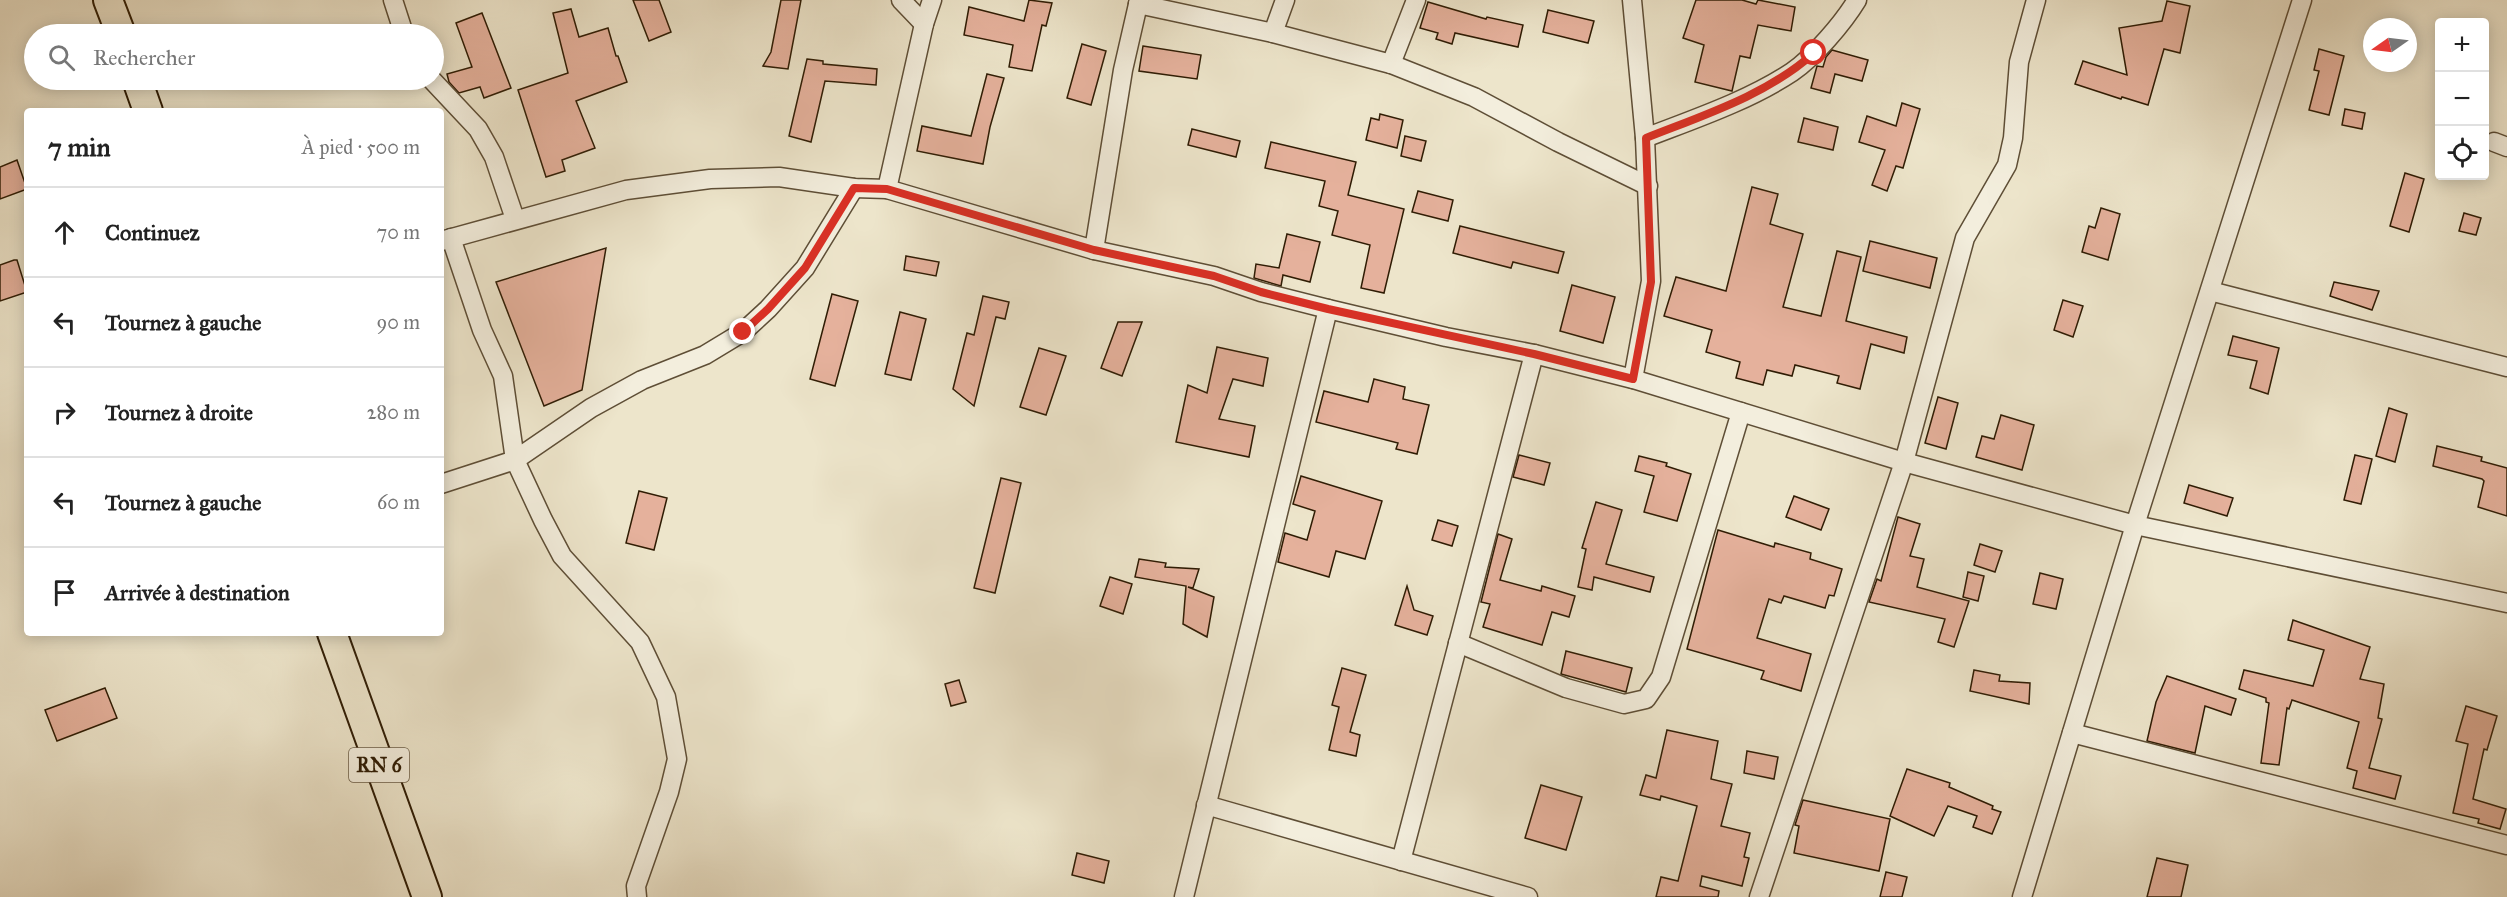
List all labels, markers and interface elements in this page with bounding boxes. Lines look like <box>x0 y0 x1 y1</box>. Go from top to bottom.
north arrow <box>2363 18 2417 72</box>
map controls <box>2435 18 2489 180</box>
button: + <box>2435 18 2489 72</box>
search box <box>24 24 444 90</box>
route start <box>1800 39 1826 65</box>
icon: search <box>45 41 78 74</box>
text: Rechercher <box>93 44 195 71</box>
button: − <box>2435 72 2489 126</box>
button: locate <box>2435 126 2489 180</box>
text: 7 min <box>48 131 111 163</box>
text: À pied · 500 m <box>302 135 420 159</box>
icon: ahead <box>48 216 81 249</box>
text: Continuez <box>105 219 200 246</box>
text: 70 m <box>377 220 420 244</box>
icon: left <box>48 306 81 339</box>
text: Tournez à gauche <box>105 309 261 336</box>
text: 90 m <box>377 310 420 334</box>
route end <box>729 318 755 344</box>
icon: right <box>48 396 81 429</box>
text: Tournez à droite <box>105 399 253 426</box>
text: 280 m <box>367 400 420 424</box>
icon: left <box>48 486 81 519</box>
text: Tournez à gauche <box>105 489 261 516</box>
text: 60 m <box>377 490 420 514</box>
icon: arrive <box>48 576 81 609</box>
text: Arrivée à destination <box>105 579 290 606</box>
road number: RN 6 <box>349 748 409 782</box>

